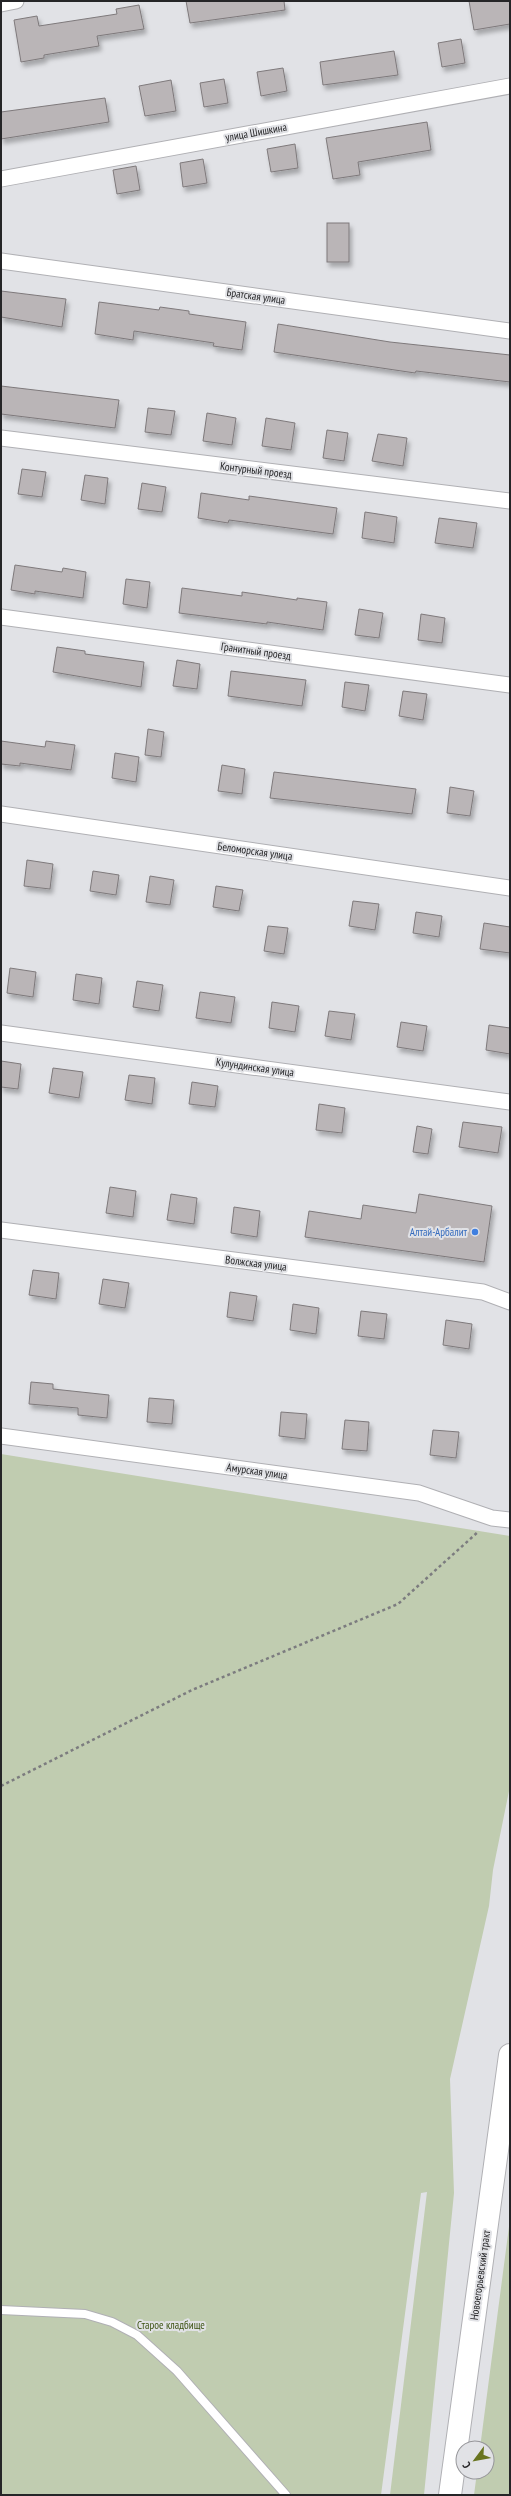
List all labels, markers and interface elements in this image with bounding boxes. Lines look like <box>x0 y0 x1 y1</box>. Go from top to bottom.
street label: улица Шишкина <box>224 120 288 144</box>
street label: Братская улица <box>226 285 286 307</box>
street label: Контурный проезд <box>219 459 293 481</box>
street label: Гранитный проезд <box>220 639 292 663</box>
street label: Беломорская улица <box>217 839 293 863</box>
street label: Кулундинская улица <box>215 1055 295 1079</box>
place label: Алтай-Арбалит <box>410 1225 467 1239</box>
marker: Алтай-Арбалит <box>470 1227 480 1237</box>
street label: Волжская улица <box>224 1252 288 1274</box>
street label: Амурская улица <box>226 1460 288 1482</box>
street label: Новоегорьевский тракт <box>467 2229 493 2321</box>
park label: Старое кладбище <box>137 2318 205 2332</box>
north arrow <box>455 2440 495 2480</box>
text: С <box>459 2459 474 2471</box>

